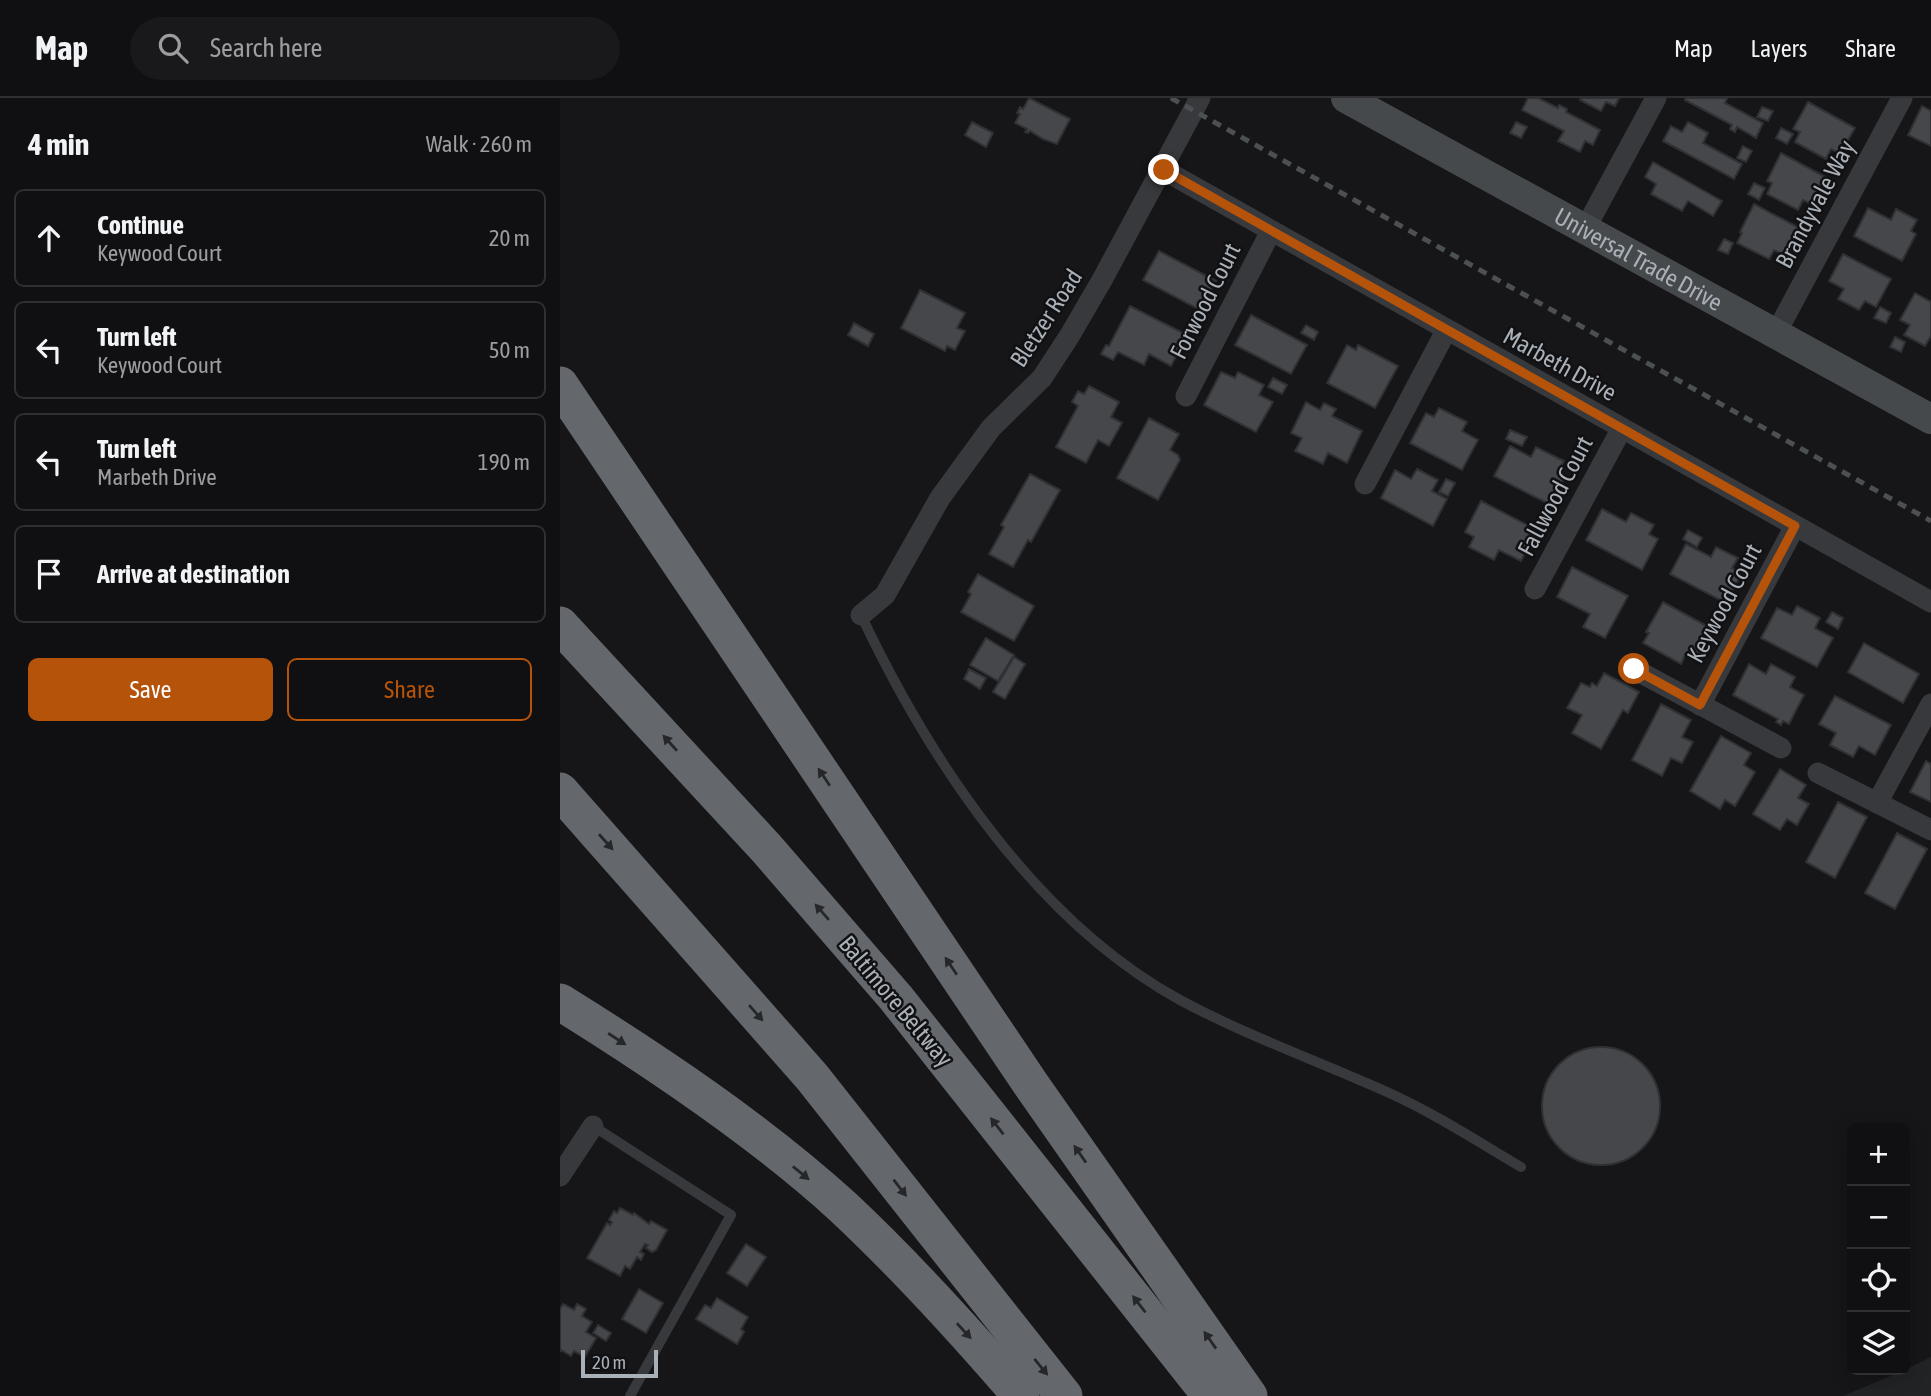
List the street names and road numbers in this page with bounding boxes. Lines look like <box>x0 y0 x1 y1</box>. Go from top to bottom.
street label: Brandyvale Way <box>1770 135 1860 273</box>
street label: Universal Trade Drive <box>1550 202 1727 316</box>
street label: Forwood Court <box>1164 239 1246 363</box>
street label: Bletzer Road <box>1005 264 1087 372</box>
street label: Marbeth Drive <box>1499 322 1621 406</box>
street label: Fallwood Court <box>1512 432 1598 560</box>
street label: Keywood Court <box>1681 539 1767 667</box>
street label: Baltimore Beltway <box>834 930 958 1072</box>

